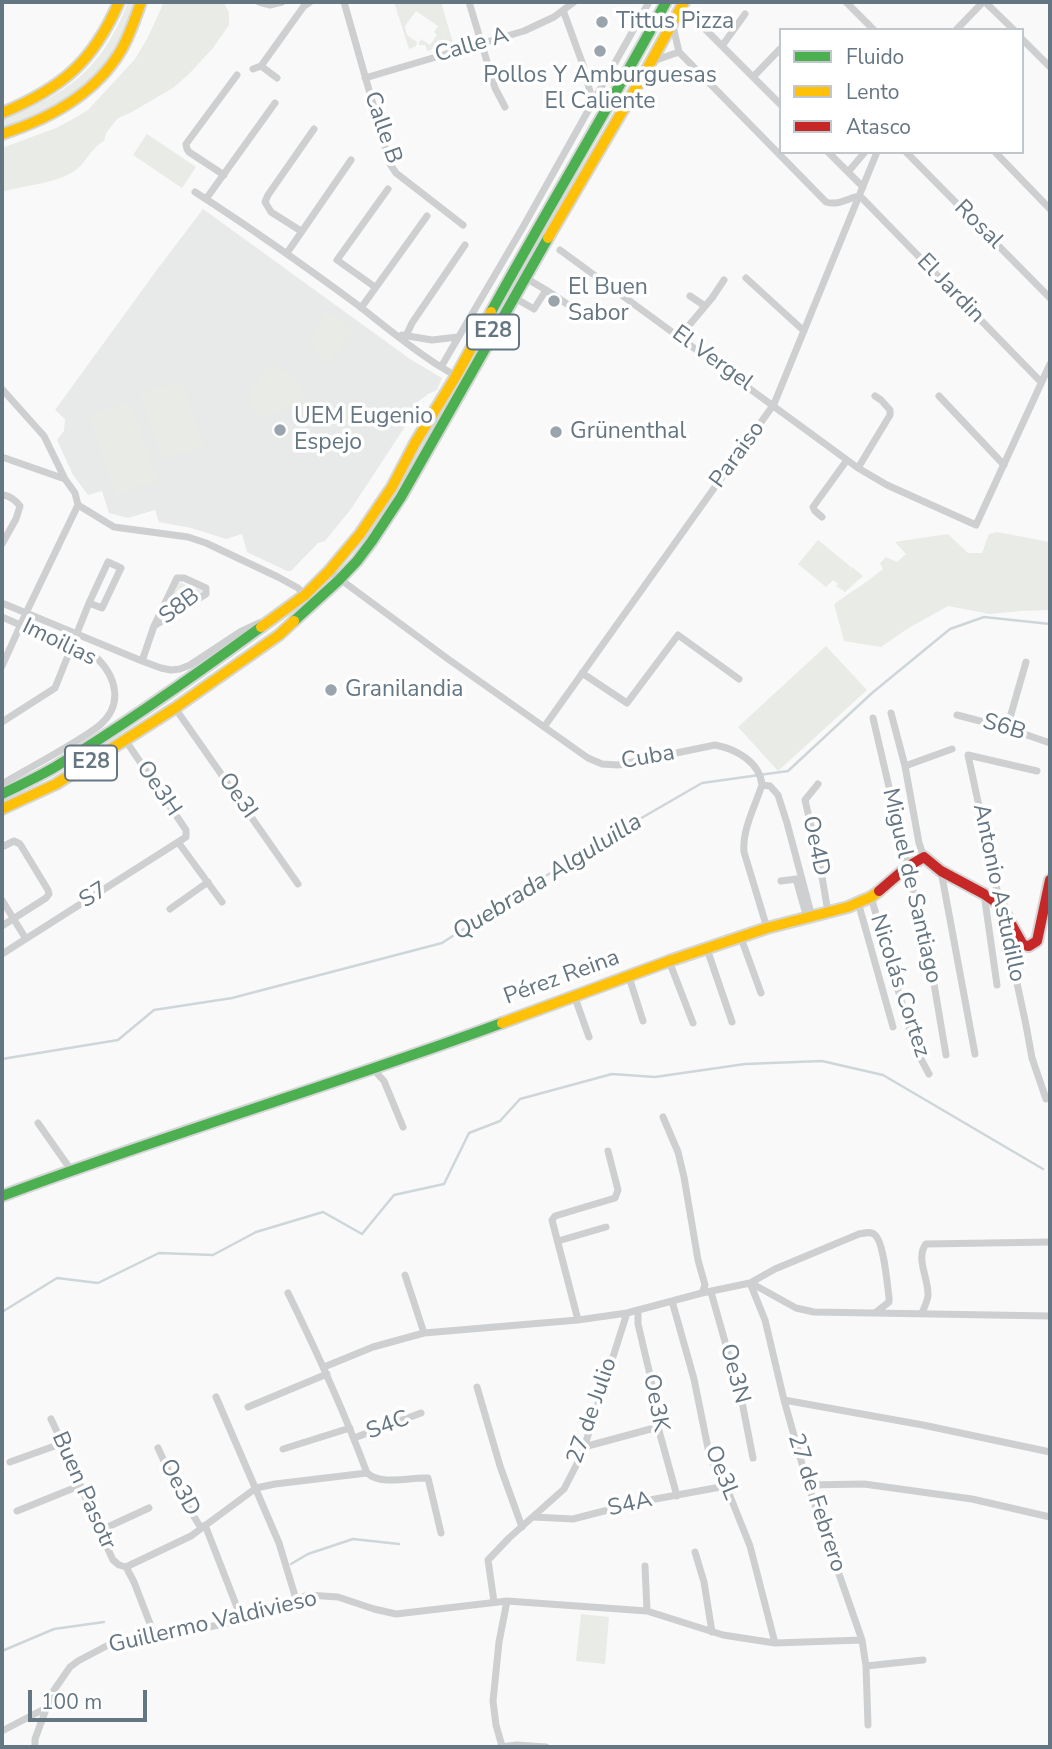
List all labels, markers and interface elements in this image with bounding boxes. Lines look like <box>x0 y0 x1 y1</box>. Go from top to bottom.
place label: Tittus Pizza <box>616 8 734 36</box>
marker: Tittus Pizza <box>594 14 610 30</box>
street label: Calle A <box>432 22 512 70</box>
legend <box>779 28 1024 154</box>
marker: Pollos Y Amburguesas El Caliente <box>592 43 608 59</box>
text: Fluido <box>846 43 904 71</box>
place label: Pollos Y Amburguesas El Caliente <box>483 62 717 116</box>
text: Lento <box>846 78 899 106</box>
street label: Calle B <box>357 88 407 168</box>
text: Atasco <box>846 113 911 141</box>
street label: Rosal <box>948 195 1008 255</box>
street label: El Jardin <box>910 249 990 329</box>
place label: El Buen Sabor <box>568 274 648 328</box>
marker: El Buen Sabor <box>546 293 562 309</box>
road number: E28 <box>467 314 519 350</box>
street label: El Vergel <box>666 320 758 398</box>
place label: UEM Eugenio Espejo <box>294 403 433 457</box>
street label: Paraiso <box>705 416 771 494</box>
place label: Grünenthal <box>570 418 686 446</box>
marker: UEM Eugenio Espejo <box>272 422 288 438</box>
marker: Grünenthal <box>548 424 564 440</box>
street label: S8B <box>154 583 206 631</box>
street label: Imoilias <box>17 613 101 673</box>
place label: Granilandia <box>345 676 463 704</box>
marker: Granilandia <box>323 682 339 698</box>
street label: S6B <box>979 708 1029 748</box>
street label: Cuba <box>619 740 677 776</box>
road number: E28 <box>65 746 117 780</box>
street label: Oe3H <box>129 756 187 822</box>
street label: Oe3I <box>211 768 263 824</box>
street label: Miguel de Santiago <box>875 786 947 986</box>
street label: Antonio Astudillo <box>966 802 1030 984</box>
water label: Quebrada Alguluilla <box>448 808 648 948</box>
street label: Oe4D <box>795 813 835 879</box>
street label: S7 <box>75 877 113 915</box>
street label: Nicolás Cortez <box>863 911 935 1061</box>
street label: Pérez Reina <box>500 944 624 1012</box>
street label: Oe3N <box>713 1341 755 1407</box>
street label: 27 de Julio <box>562 1354 624 1468</box>
street label: Oe3K <box>636 1372 674 1434</box>
street label: S4C <box>363 1406 413 1446</box>
street label: Buen Pasotr <box>45 1428 121 1554</box>
street label: 27 de Febrero <box>781 1430 851 1576</box>
street label: Oe3L <box>698 1442 744 1504</box>
street label: Oe3D <box>153 1455 205 1521</box>
street label: S4A <box>605 1487 655 1523</box>
street label: Guillermo Valdivieso <box>106 1586 320 1660</box>
scale bar <box>32 1676 150 1720</box>
text: 100 m <box>41 1688 102 1716</box>

